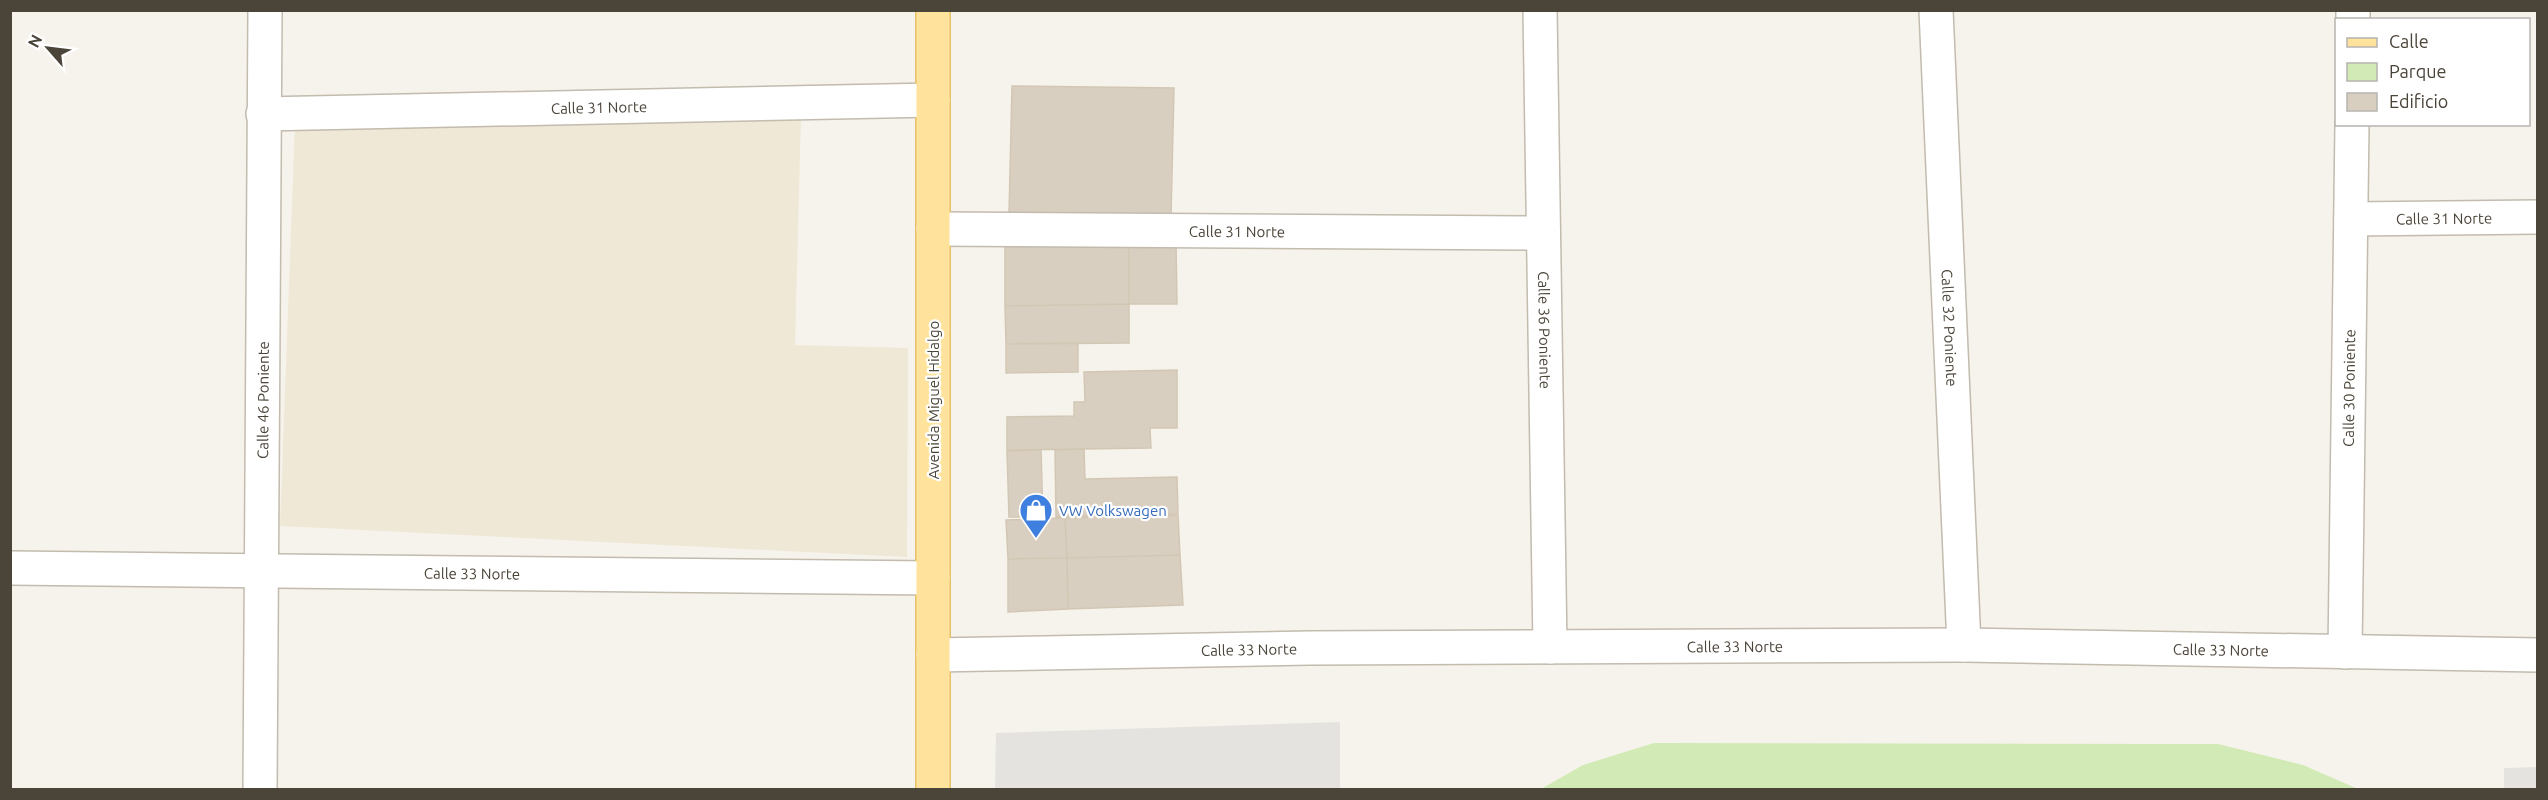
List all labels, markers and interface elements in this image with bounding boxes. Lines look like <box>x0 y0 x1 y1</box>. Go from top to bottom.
north arrow <box>18 18 78 78</box>
legend <box>2335 18 2530 126</box>
text: N <box>24 31 46 50</box>
text: Calle <box>2389 31 2429 51</box>
text: Parque <box>2389 61 2446 81</box>
text: Edificio <box>2389 91 2448 111</box>
street label: Calle 31 Norte <box>551 97 647 116</box>
street label: Calle 31 Norte <box>2396 209 2492 227</box>
street label: Calle 31 Norte <box>1189 222 1285 240</box>
street label: Calle 32 Poniente <box>1939 268 1961 387</box>
street label: Calle 36 Poniente <box>1536 271 1554 389</box>
street label: Avenida Miguel Hidalgo <box>925 321 942 479</box>
street label: Calle 30 Poniente <box>2339 329 2358 447</box>
street label: Calle 46 Poniente <box>254 341 271 459</box>
shop icon: VW Volkswagen <box>1018 492 1054 539</box>
place label: VW Volkswagen <box>1059 502 1167 519</box>
street label: Calle 33 Norte <box>424 564 520 582</box>
street label: Calle 33 Norte <box>1687 637 1783 655</box>
street label: Calle 33 Norte <box>1201 640 1297 659</box>
street label: Calle 33 Norte <box>2173 640 2269 659</box>

